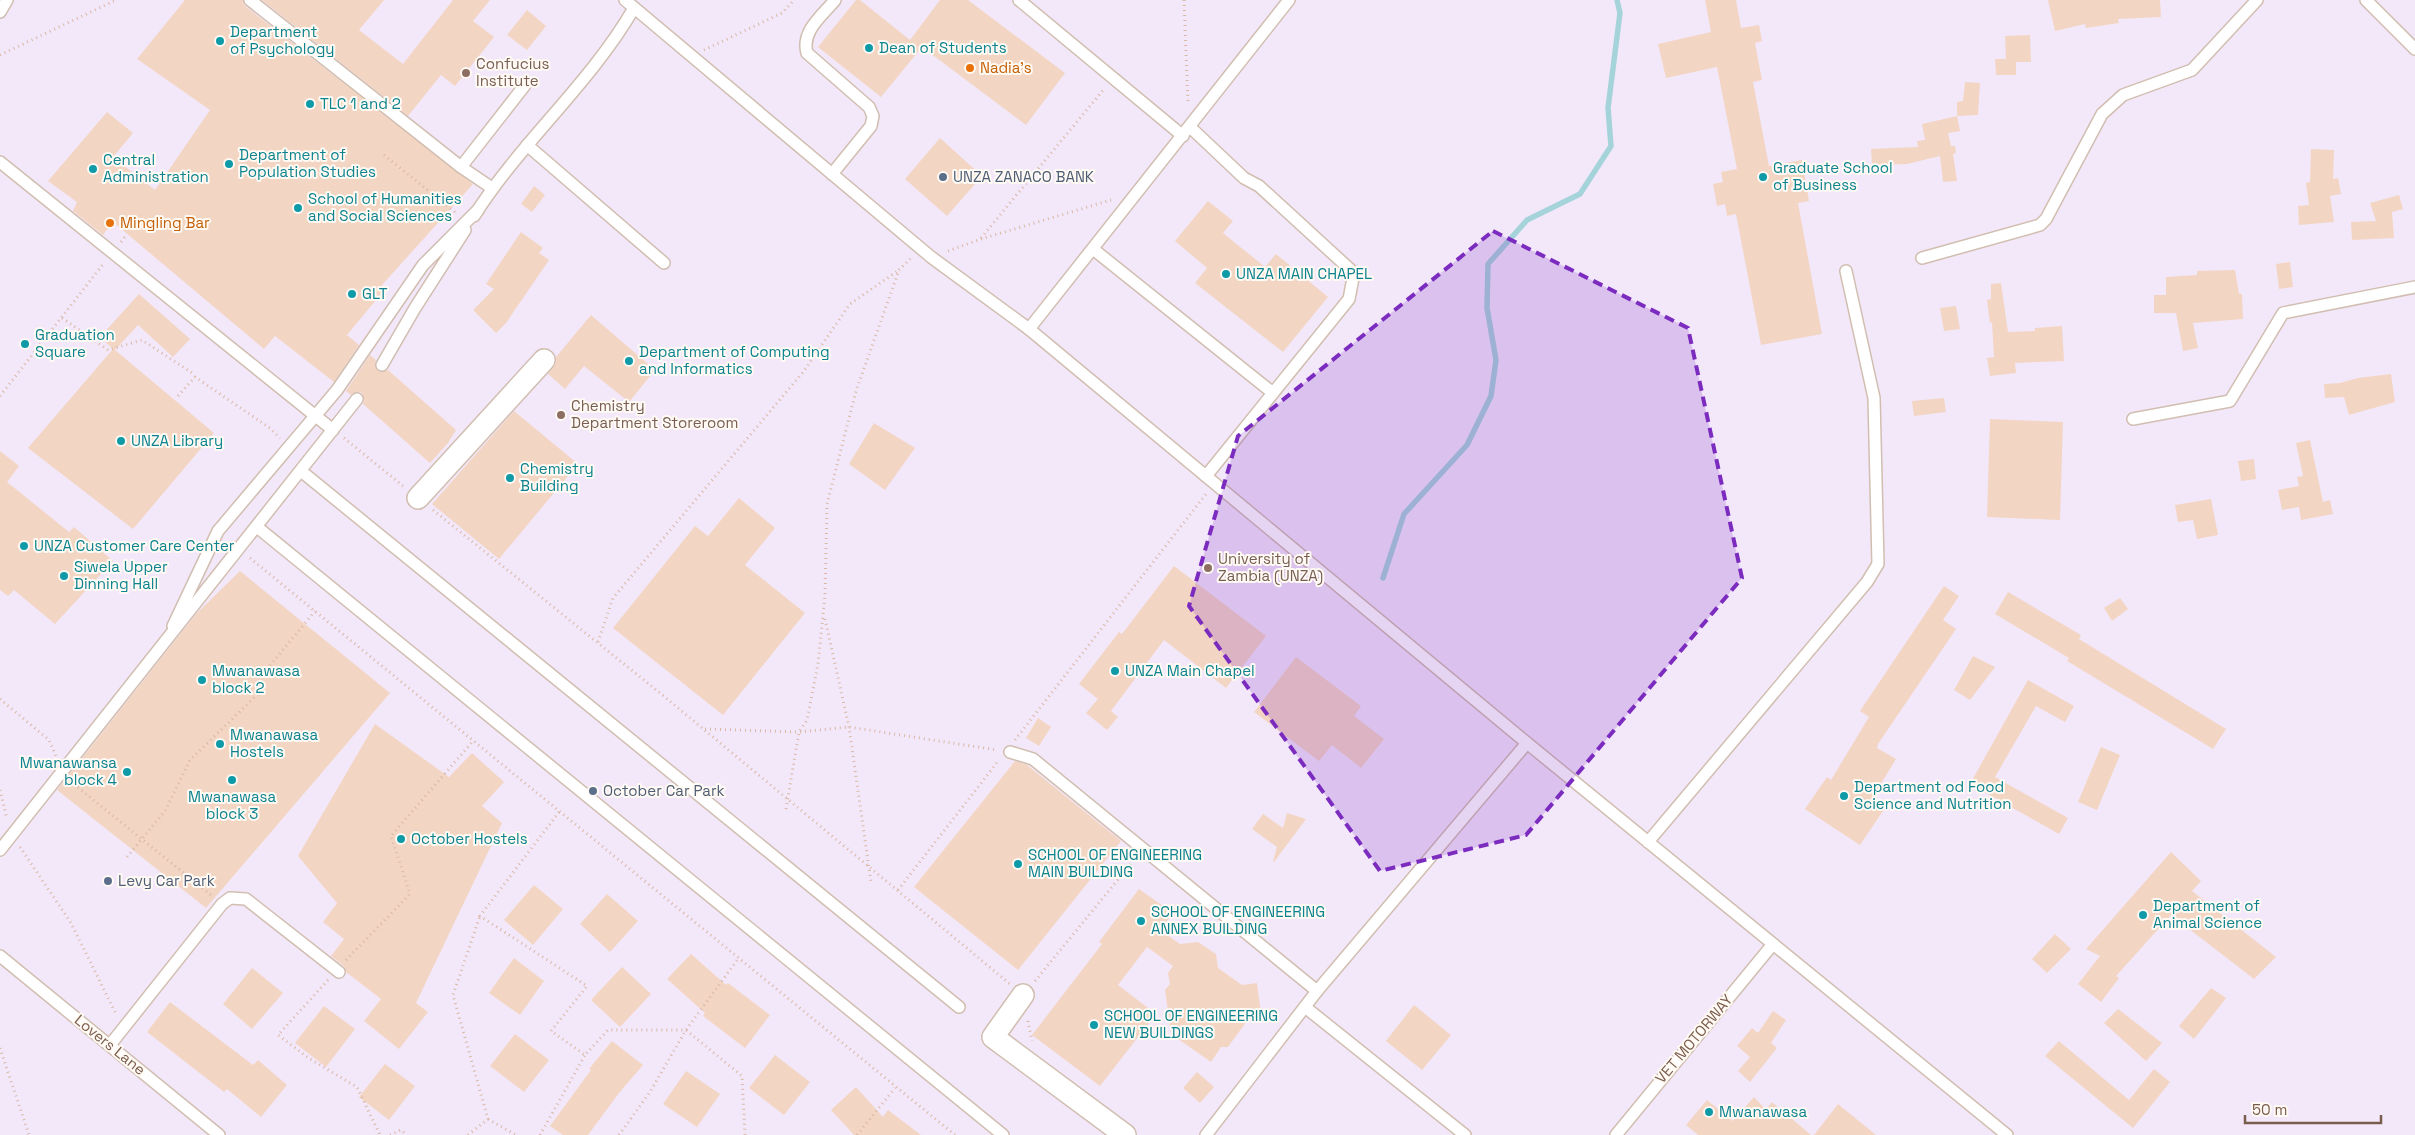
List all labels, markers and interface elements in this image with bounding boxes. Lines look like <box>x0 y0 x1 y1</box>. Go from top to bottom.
place label: Department of Psychology <box>230 22 335 58</box>
marker: Department of Psychology <box>214 35 226 47</box>
place label: Dean of Students <box>879 38 1007 57</box>
marker: Dean of Students <box>863 42 875 54</box>
place label: Confucius Institute <box>476 54 550 90</box>
place label: Nadia's <box>980 58 1032 77</box>
marker: Nadia's <box>964 62 976 74</box>
marker: Confucius Institute <box>460 67 472 79</box>
place label: TLC 1 and 2 <box>320 94 401 113</box>
marker: TLC 1 and 2 <box>304 98 316 110</box>
place label: Department of Population Studies <box>239 145 376 181</box>
place label: Central Administration <box>103 150 209 186</box>
marker: Department of Population Studies <box>223 158 235 170</box>
place label: Graduate School of Business <box>1773 158 1893 194</box>
marker: Central Administration <box>87 163 99 175</box>
place label: UNZA ZANACO BANK <box>953 167 1094 186</box>
marker: UNZA ZANACO BANK <box>937 171 949 183</box>
marker: Graduate School of Business <box>1757 171 1769 183</box>
place label: School of Humanities and Social Sciences <box>308 189 462 225</box>
marker: School of Humanities and Social Sciences <box>292 202 304 214</box>
place label: Mingling Bar <box>120 213 210 232</box>
marker: Mingling Bar <box>104 217 116 229</box>
place label: UNZA MAIN CHAPEL <box>1236 264 1372 283</box>
marker: UNZA MAIN CHAPEL <box>1220 268 1232 280</box>
place label: GLT <box>362 284 388 303</box>
marker: GLT <box>346 288 358 300</box>
place label: Graduation Square <box>35 325 115 361</box>
marker: Graduation Square <box>19 338 31 350</box>
place label: Department of Computing and Informatics <box>639 342 830 378</box>
marker: Department of Computing and Informatics <box>623 355 635 367</box>
place label: Chemistry Department Storeroom <box>571 396 738 432</box>
marker: Chemistry Department Storeroom <box>555 409 567 421</box>
place label: UNZA Library <box>131 431 223 450</box>
marker: UNZA Library <box>115 435 127 447</box>
place label: Chemistry Building <box>520 459 594 495</box>
marker: Chemistry Building <box>504 472 516 484</box>
place label: UNZA Customer Care Center <box>34 536 235 555</box>
marker: UNZA Customer Care Center <box>18 540 30 552</box>
place label: University of Zambia (UNZA) <box>1218 549 1323 586</box>
place label: Siwela Upper Dinning Hall <box>74 557 168 593</box>
marker: University of Zambia (UNZA) <box>1202 562 1214 574</box>
marker: Siwela Upper Dinning Hall <box>58 570 70 582</box>
place label: Mwanawasa block 2 <box>212 661 300 697</box>
place label: UNZA Main Chapel <box>1125 661 1255 680</box>
marker: UNZA Main Chapel <box>1109 665 1121 677</box>
marker: Mwanawasa block 2 <box>196 674 208 686</box>
place label: Mwanawasa Hostels <box>230 725 318 761</box>
marker: Mwanawasa Hostels <box>214 738 226 750</box>
place label: Mwanawansa block 4 <box>20 753 117 789</box>
marker: Mwanawansa block 4 <box>121 766 133 778</box>
marker: Mwanawasa block 3 <box>226 774 238 786</box>
place label: Department od Food Science and Nutrition <box>1854 777 2011 813</box>
place label: October Car Park <box>603 781 725 800</box>
marker: October Car Park <box>587 785 599 797</box>
place label: Mwanawasa block 3 <box>188 787 276 823</box>
marker: Department od Food Science and Nutrition <box>1838 790 1850 802</box>
place label: October Hostels <box>411 829 528 848</box>
marker: October Hostels <box>395 833 407 845</box>
place label: SCHOOL OF ENGINEERING MAIN BUILDING <box>1028 845 1202 881</box>
marker: SCHOOL OF ENGINEERING MAIN BUILDING <box>1012 858 1024 870</box>
place label: Levy Car Park <box>118 871 215 890</box>
marker: Levy Car Park <box>102 875 114 887</box>
place label: Department of Animal Science <box>2153 896 2262 932</box>
place label: SCHOOL OF ENGINEERING ANNEX BUILDING <box>1151 902 1325 938</box>
marker: Department of Animal Science <box>2137 909 2149 921</box>
marker: SCHOOL OF ENGINEERING ANNEX BUILDING <box>1135 915 1147 927</box>
street label: VET MOTORWAY <box>1651 990 1736 1087</box>
place label: SCHOOL OF ENGINEERING NEW BUILDINGS <box>1104 1006 1278 1042</box>
street label: Lovers Lane <box>71 1010 150 1079</box>
marker: SCHOOL OF ENGINEERING NEW BUILDINGS <box>1088 1019 1100 1031</box>
scale bar <box>2245 1092 2381 1124</box>
text: 50 m <box>2252 1100 2287 1119</box>
place label: Mwanawasa <box>1719 1102 1807 1121</box>
marker: Mwanawasa <box>1703 1106 1715 1118</box>

